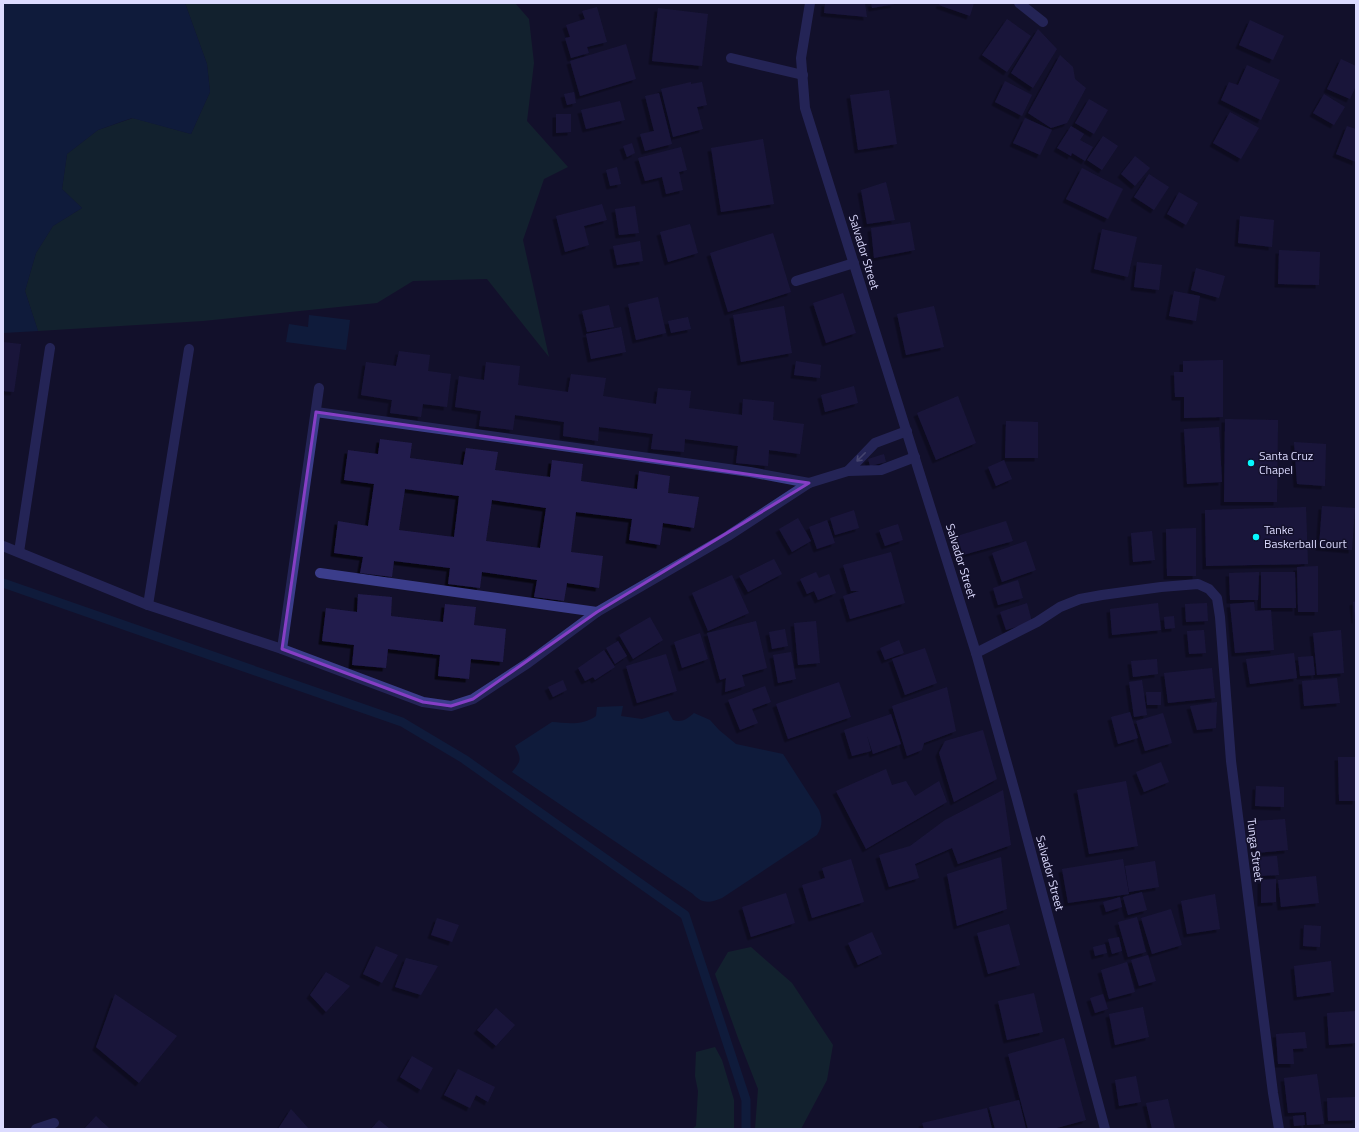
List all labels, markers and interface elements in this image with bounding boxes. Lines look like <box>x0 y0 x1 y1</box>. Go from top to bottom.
street label: Salvador Street <box>844 212 885 292</box>
place label: Santa Cruz Chapel <box>1259 446 1313 479</box>
one-way arrow <box>857 452 866 462</box>
marker: Santa Cruz Chapel <box>1246 458 1256 468</box>
place label: Tanke Baskerball Court <box>1264 520 1348 553</box>
street label: Salvador Street <box>941 521 982 601</box>
marker: Tanke Baskerball Court <box>1251 532 1261 542</box>
street label: Tunga Street <box>1242 817 1269 884</box>
street label: Salvador Street <box>1031 833 1070 913</box>

